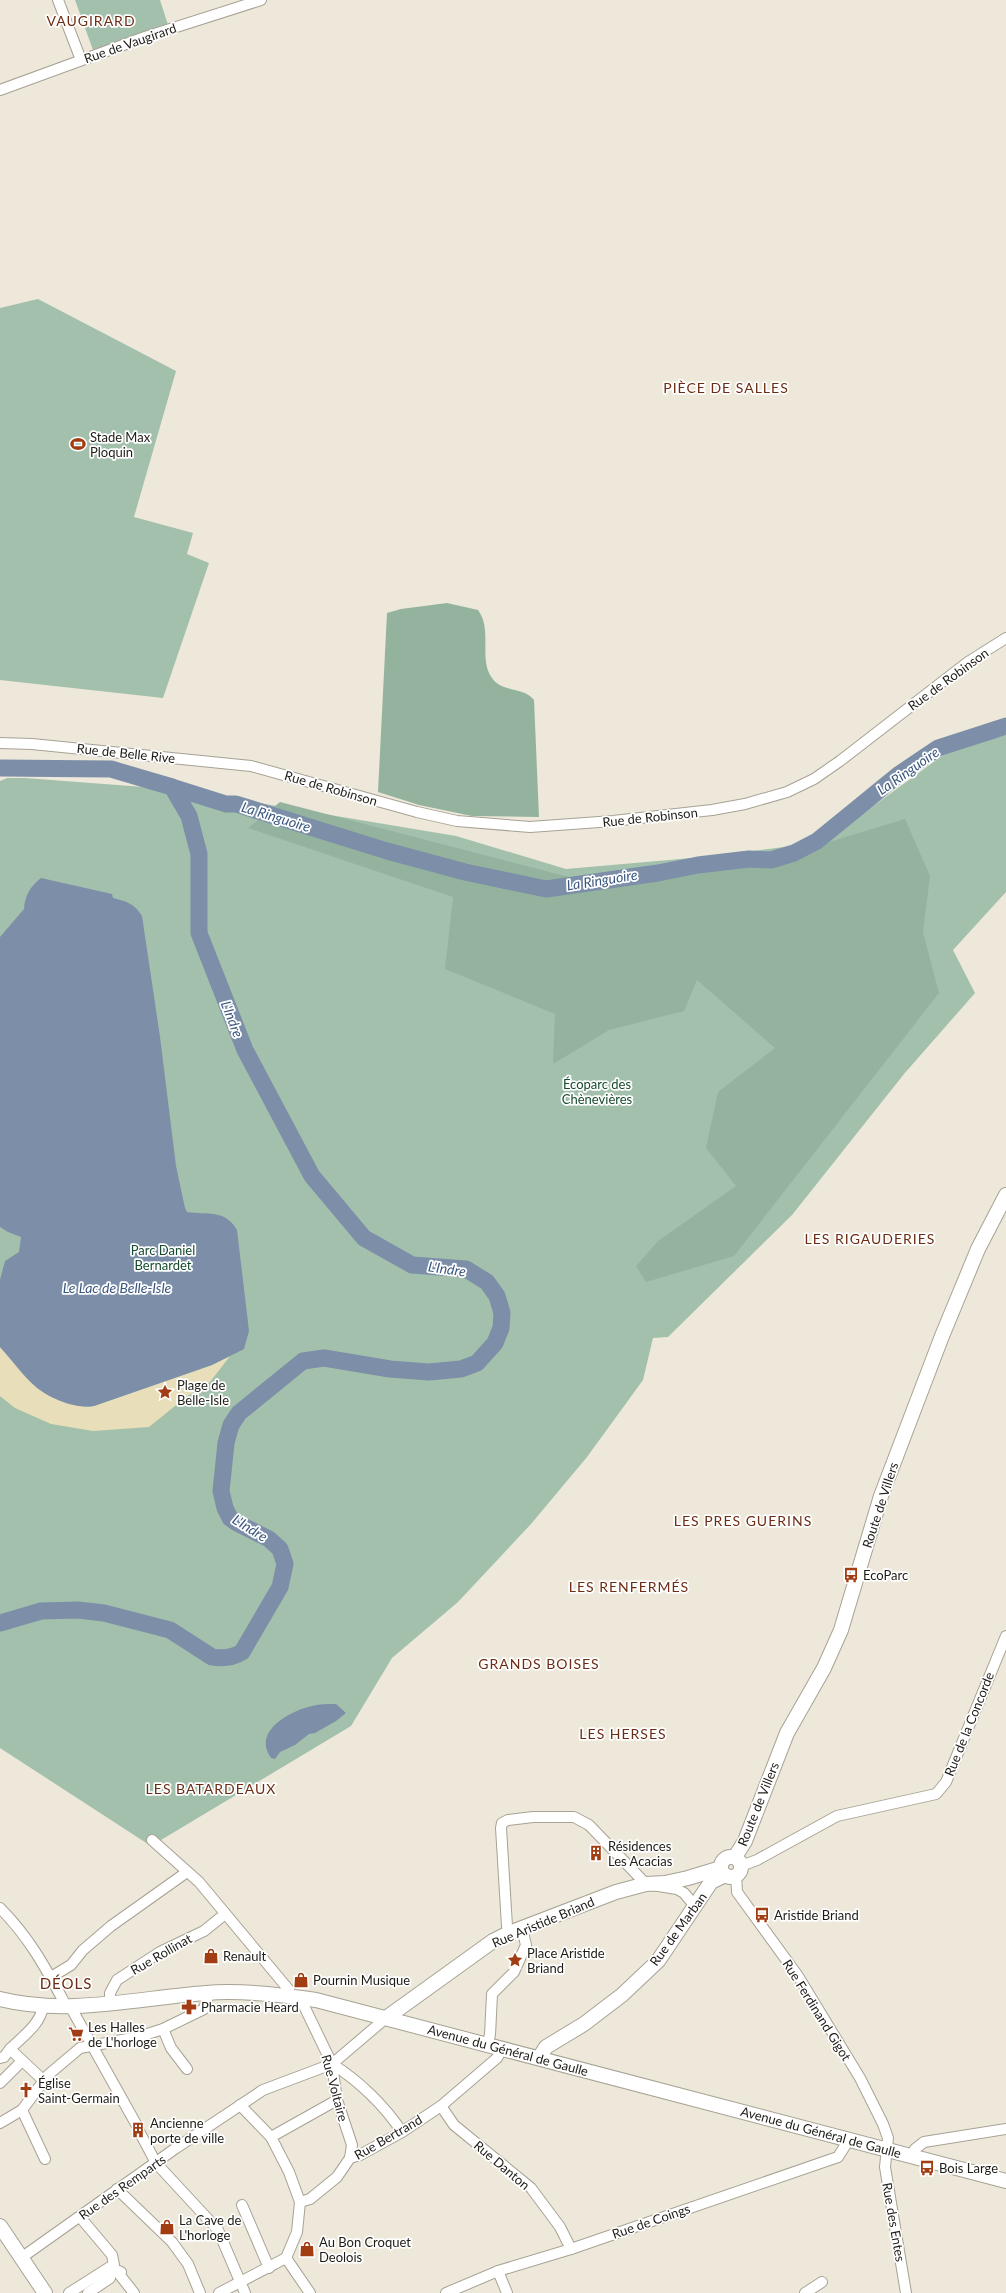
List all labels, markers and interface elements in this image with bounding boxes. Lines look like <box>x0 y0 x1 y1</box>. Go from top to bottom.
district label: VAUGIRARD <box>46 12 136 29</box>
street label: Rue de Vaugirard <box>82 20 178 66</box>
district label: PIÈCE DE SALLES <box>663 379 789 396</box>
place label: Stade Max Ploquin <box>90 429 151 460</box>
sports icon: Stade Max Ploquin <box>69 435 87 453</box>
street label: Rue de Robinson <box>905 644 991 714</box>
street label: Rue de Belle Rive <box>76 740 176 766</box>
water label: La Ringuoire <box>874 743 942 798</box>
street label: Rue de Robinson <box>283 767 379 809</box>
water label: La Ringuoire <box>239 798 313 835</box>
street label: Rue de Robinson <box>602 804 698 830</box>
water label: La Ringuoire <box>565 865 639 893</box>
water label: L'Indre <box>218 998 247 1040</box>
park label: Écoparc des Chènevières <box>562 1076 633 1107</box>
district label: LES RIGAUDERIES <box>805 1230 935 1247</box>
park label: Parc Daniel Bernardet <box>131 1242 195 1273</box>
water label: L'Indre <box>427 1257 467 1280</box>
water label: Le Lac de Belle-Isle <box>63 1279 172 1296</box>
place label: Plage de Belle-Isle <box>177 1377 229 1408</box>
place icon: Plage de Belle-Isle <box>156 1383 174 1401</box>
street label: Route de Villers <box>859 1460 902 1550</box>
water label: L'Indre <box>230 1510 271 1545</box>
district label: LES PRES GUERINS <box>674 1512 812 1529</box>
bus stop icon: EcoParc <box>842 1566 860 1584</box>
place label: EcoParc <box>863 1567 908 1583</box>
district label: LES RENFERMÉS <box>569 1578 689 1595</box>
district label: GRANDS BOISES <box>478 1655 600 1672</box>
street label: Rue de la Concorde <box>941 1669 997 1778</box>
district label: LES HERSES <box>579 1725 667 1742</box>
street label: Route de Villers <box>734 1759 782 1848</box>
district label: LES BATARDEAUX <box>146 1780 276 1797</box>
place label: Résidences Les Acacias <box>608 1838 673 1869</box>
building icon: Résidences Les Acacias <box>587 1844 605 1862</box>
street label: Rue de Marban <box>646 1889 710 1969</box>
street label: Rue Aristide Briand <box>489 1893 597 1951</box>
bus stop icon: Aristide Briand <box>753 1906 771 1924</box>
place label: Aristide Briand <box>774 1907 859 1923</box>
street label: Rue Rollinat <box>128 1930 195 1978</box>
place label: Place Aristide Briand <box>527 1945 605 1976</box>
shop icon: Renault <box>202 1947 220 1965</box>
place label: Renault <box>223 1948 267 1964</box>
place icon: Place Aristide Briand <box>506 1951 524 1969</box>
street label: Rue Ferdinand Gigot <box>779 1956 855 2064</box>
shop icon: Pournin Musique <box>292 1971 310 1989</box>
place label: Pournin Musique <box>313 1972 410 1988</box>
district label: DÉOLS <box>40 1974 92 1992</box>
pharmacy icon: Pharmacie Heard <box>180 1998 198 2016</box>
place label: Pharmacie Heard <box>201 1999 299 2015</box>
place label: Les Halles de L'horloge <box>88 2019 157 2050</box>
street label: Avenue du Général de Gaulle <box>426 2021 590 2079</box>
supermarket icon: Les Halles de L'horloge <box>67 2025 85 2043</box>
street label: Rue Voltaire <box>318 2053 352 2123</box>
place label: Église Saint-Germain <box>38 2075 120 2106</box>
church icon: Église Saint-Germain <box>17 2081 35 2099</box>
street label: Avenue du Général de Gaulle <box>739 2103 903 2161</box>
street label: Rue Bertrand <box>351 2111 425 2163</box>
place label: Ancienne porte de ville <box>150 2115 224 2146</box>
building icon: Ancienne porte de ville <box>129 2121 147 2139</box>
street label: Rue Danton <box>471 2137 533 2193</box>
street label: Rue des Remparts <box>75 2151 169 2223</box>
bus stop icon: Bois Large <box>918 2159 936 2177</box>
place label: Bois Large <box>939 2160 998 2176</box>
street label: Rue des Entes <box>879 2181 909 2263</box>
street label: Rue de Coings <box>610 2200 692 2242</box>
place label: La Cave de L'horloge <box>179 2212 241 2243</box>
shop icon: La Cave de L'horloge <box>158 2218 176 2236</box>
place label: Au Bon Croquet Deolois <box>319 2234 411 2265</box>
shop icon: Au Bon Croquet Deolois <box>298 2240 316 2258</box>

